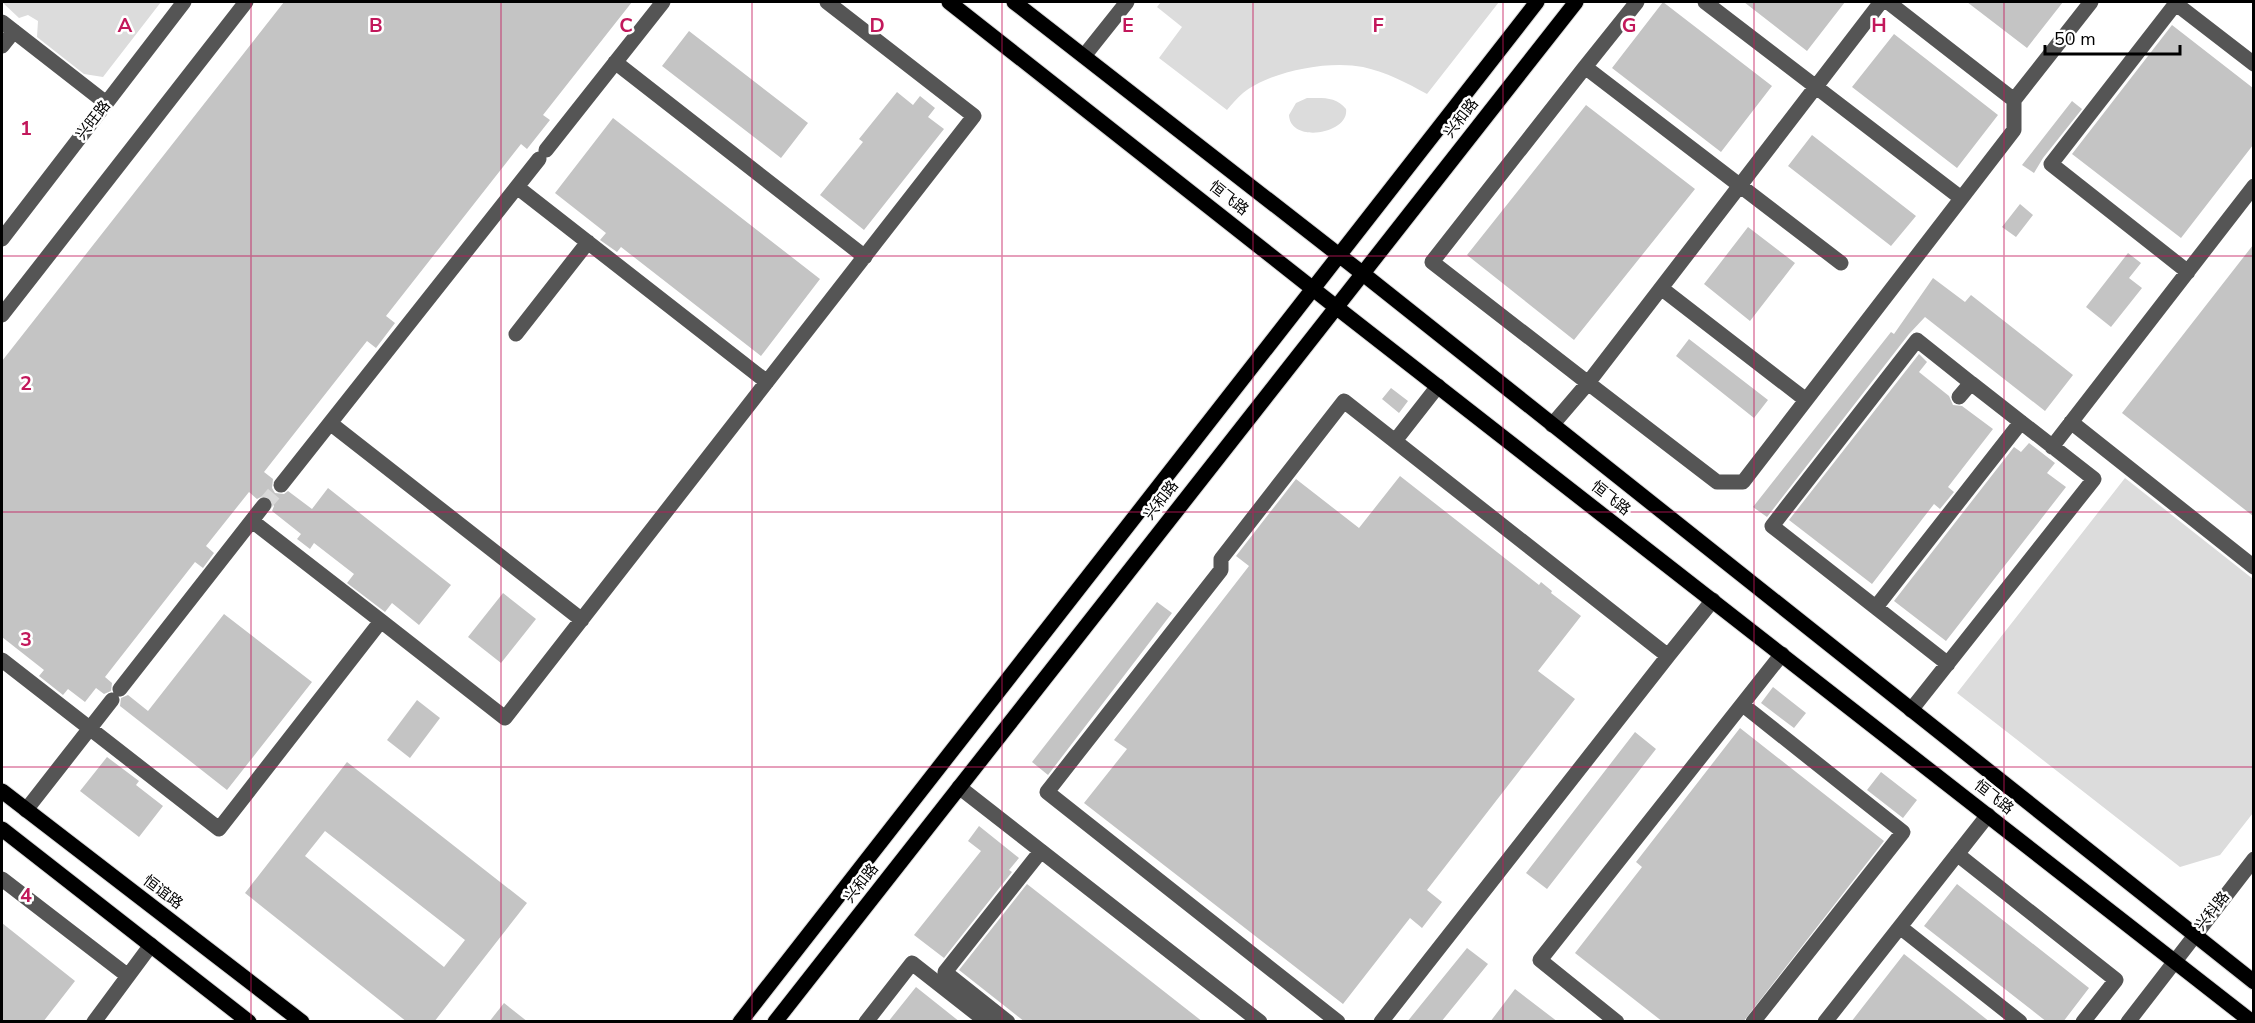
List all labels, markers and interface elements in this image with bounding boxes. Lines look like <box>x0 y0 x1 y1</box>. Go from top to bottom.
text: A <box>118 12 133 39</box>
text: B <box>369 12 383 39</box>
text: C <box>619 12 633 39</box>
text: D <box>869 12 885 39</box>
text: E <box>1122 12 1134 39</box>
text: F <box>1372 12 1384 39</box>
text: G <box>1622 12 1636 39</box>
text: H <box>1871 12 1887 39</box>
scale bar <box>2045 18 2180 56</box>
text: 50 m <box>2054 27 2096 51</box>
street label: 兴和路 <box>1439 94 1483 142</box>
street label: 兴旺路 <box>71 96 115 144</box>
text: 1 <box>20 115 32 142</box>
street label: 恒飞路 <box>1205 176 1253 220</box>
text: 2 <box>20 370 32 397</box>
street label: 兴和路 <box>1139 476 1183 524</box>
street label: 恒飞路 <box>1587 476 1635 520</box>
text: 3 <box>20 626 32 653</box>
street label: 恒飞路 <box>1970 775 2018 819</box>
street label: 兴和路 <box>839 859 883 907</box>
street label: 恒谊路 <box>139 870 187 914</box>
text: 4 <box>20 882 32 909</box>
street label: 兴科路 <box>2190 887 2234 935</box>

